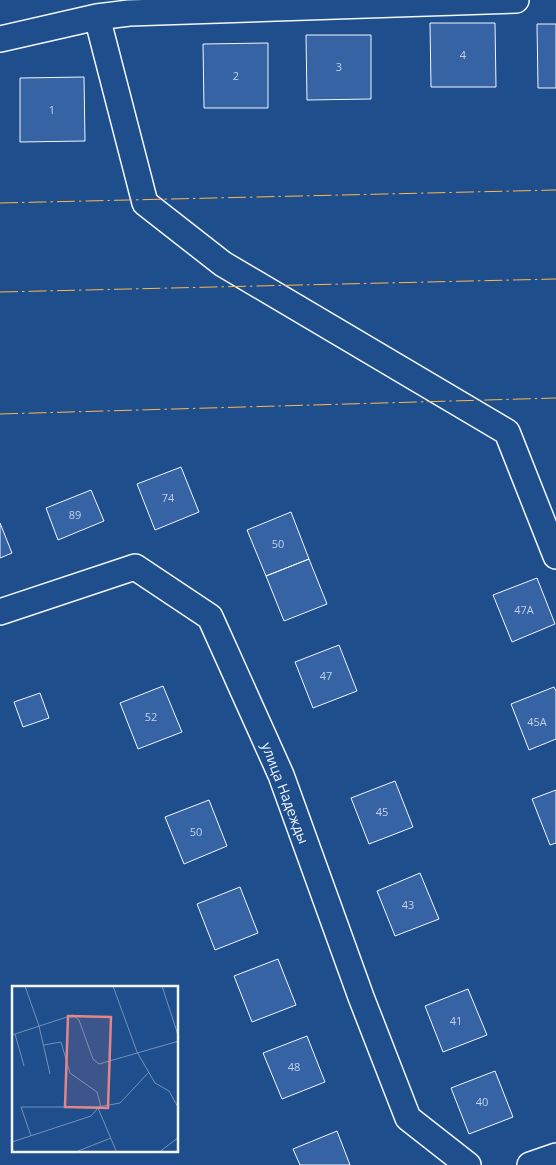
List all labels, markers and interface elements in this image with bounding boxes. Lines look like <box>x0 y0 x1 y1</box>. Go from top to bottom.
house number: 4 <box>460 47 467 62</box>
house number: 3 <box>336 59 342 74</box>
house number: 2 <box>233 68 239 83</box>
house number: 1 <box>49 102 55 117</box>
house number: 74 <box>162 490 175 505</box>
house number: 89 <box>69 507 81 522</box>
house number: 50 <box>272 536 284 551</box>
house number: 47А <box>514 602 534 617</box>
house number: 47 <box>320 668 332 683</box>
house number: 52 <box>145 709 157 724</box>
house number: 45А <box>527 714 547 729</box>
street label: улица Надежды <box>257 739 314 846</box>
house number: 45 <box>376 804 388 819</box>
house number: 50 <box>190 824 202 839</box>
house number: 43 <box>402 897 414 912</box>
inset map <box>12 986 179 1152</box>
house number: 41 <box>450 1013 462 1028</box>
house number: 48 <box>288 1059 300 1074</box>
house number: 40 <box>476 1094 488 1109</box>

